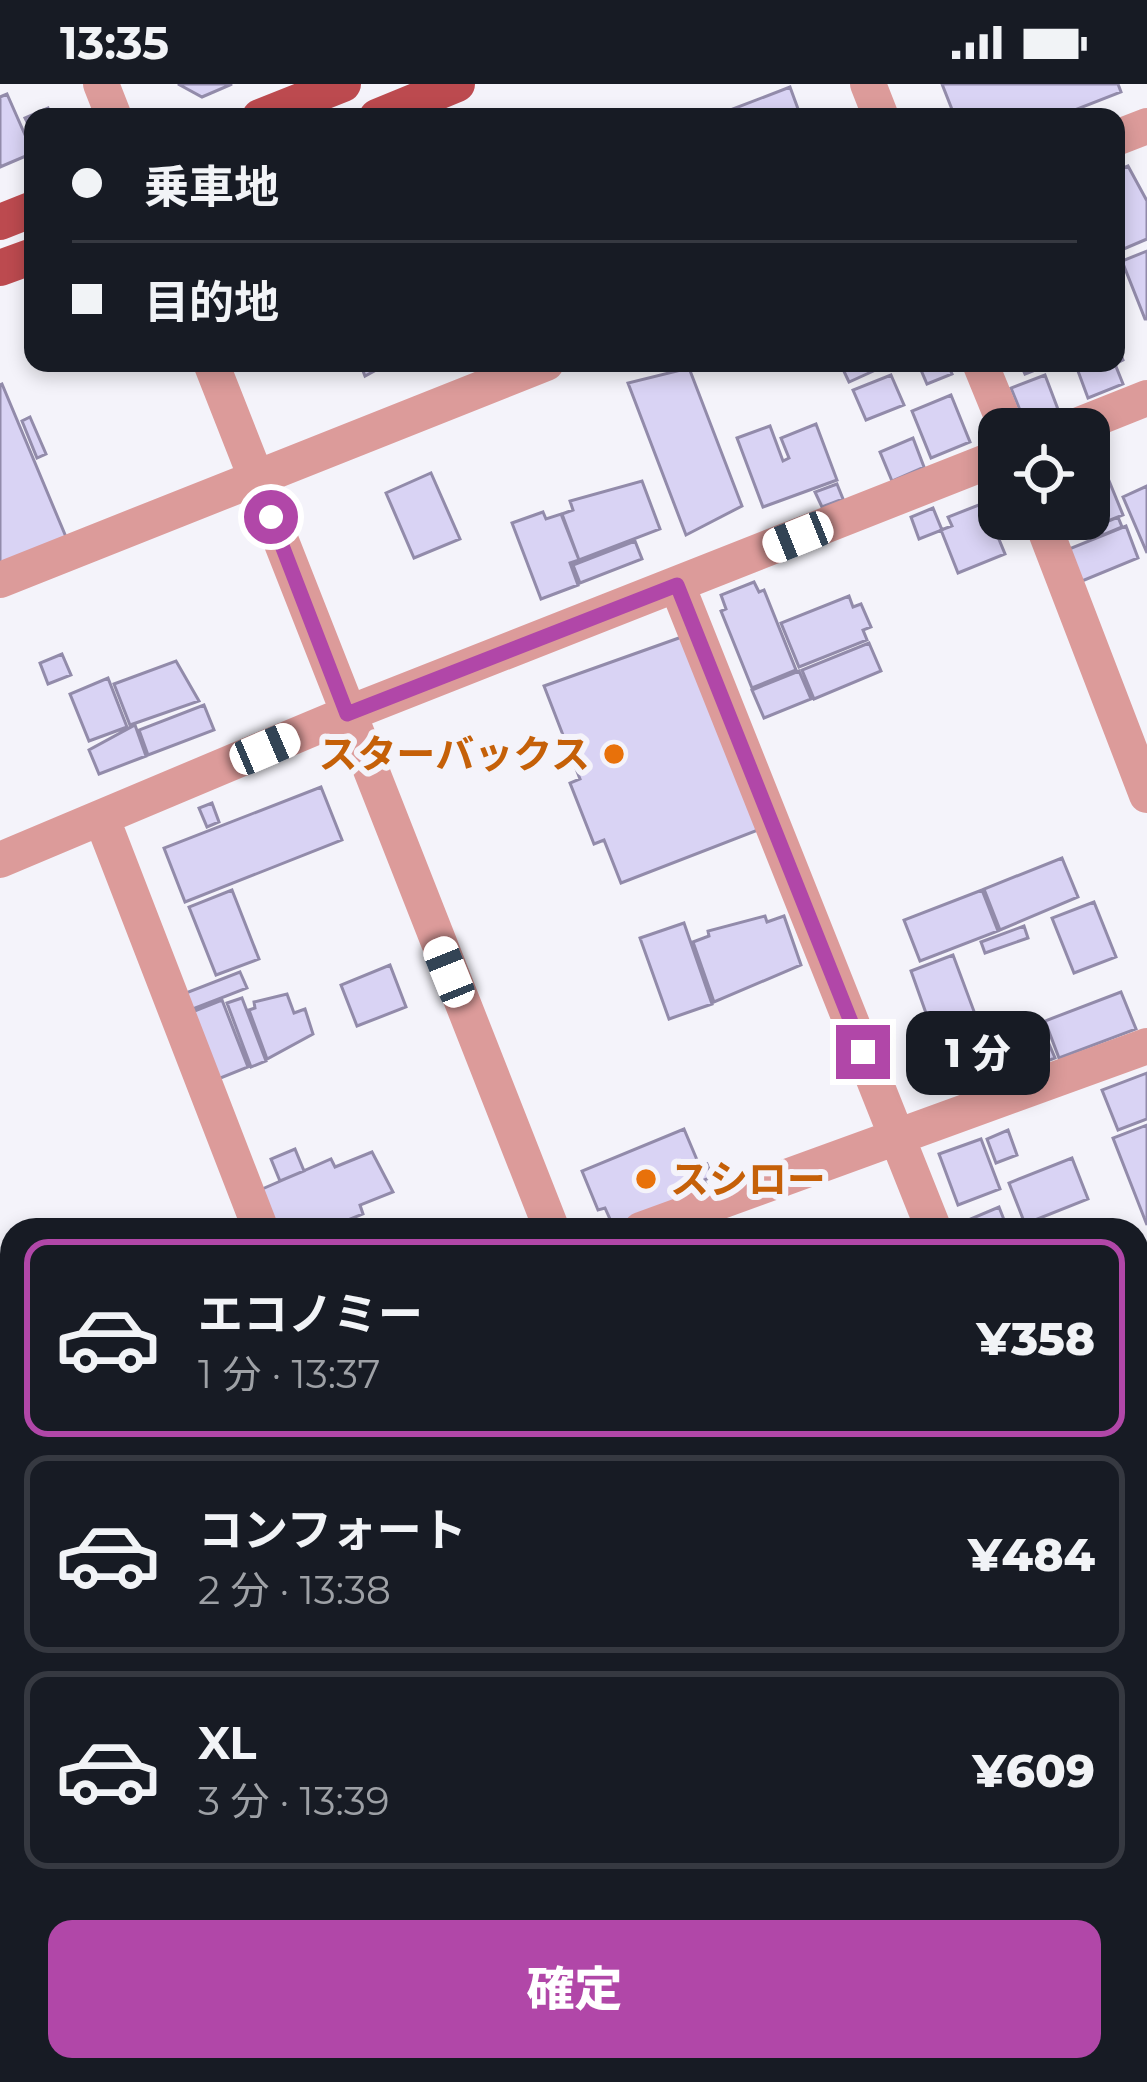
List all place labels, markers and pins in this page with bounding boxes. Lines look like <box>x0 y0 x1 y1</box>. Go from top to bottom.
place label: スターバックス <box>319 730 590 778</box>
marker: スターバックス <box>601 741 627 767</box>
place label: スシロー <box>670 1155 826 1203</box>
marker: スシロー <box>633 1166 659 1192</box>

